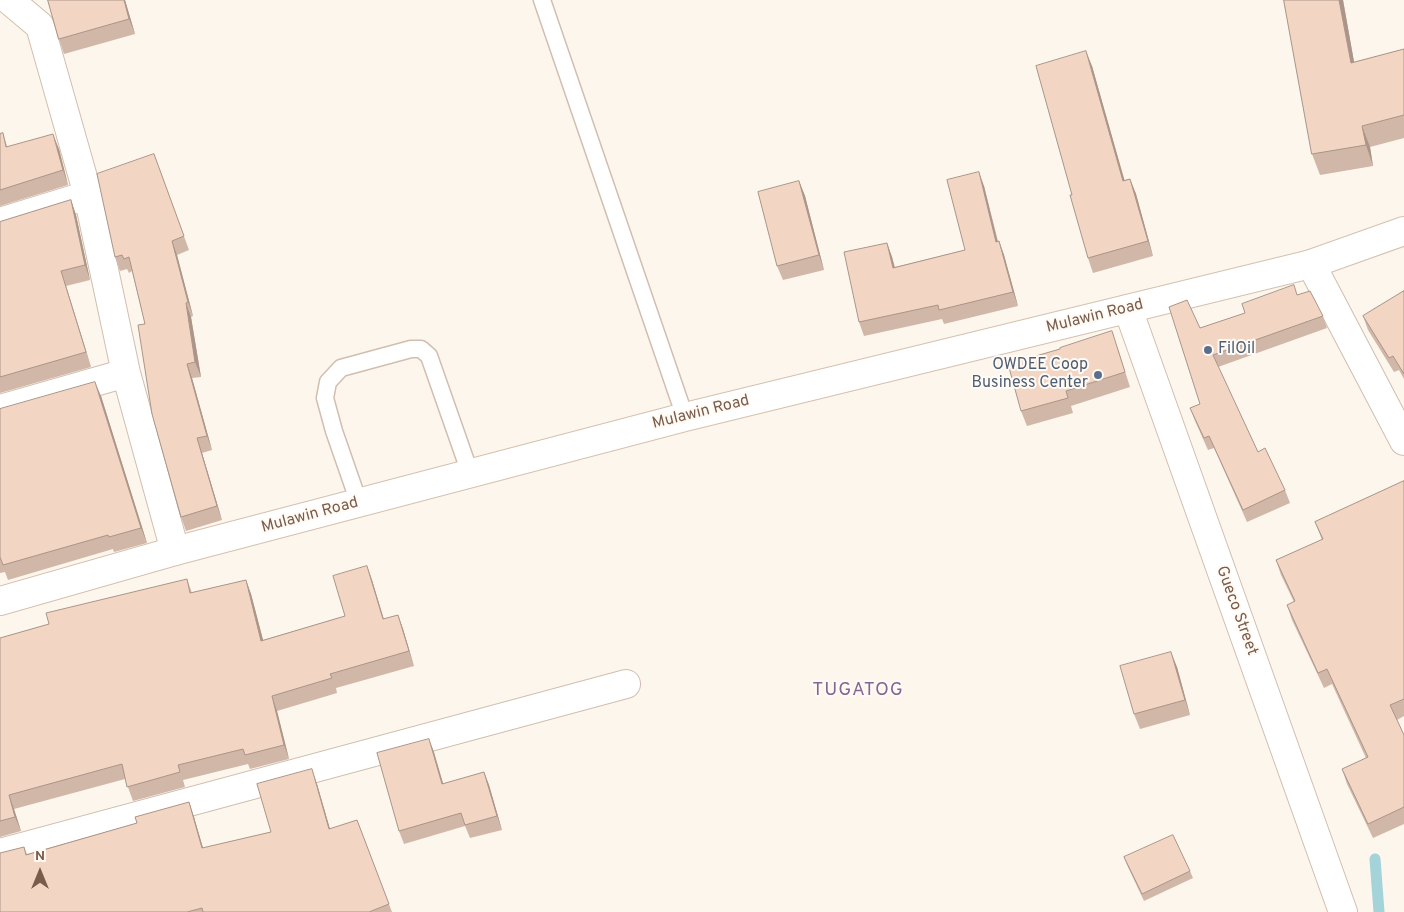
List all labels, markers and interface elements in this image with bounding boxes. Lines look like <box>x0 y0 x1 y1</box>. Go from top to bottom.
street label: Mulawin Road <box>1044 296 1146 338</box>
place label: FilOil <box>1218 340 1255 360</box>
marker: FilOil <box>1202 344 1214 356</box>
place label: OWDEE Coop Business Center <box>972 356 1088 394</box>
marker: OWDEE Coop Business Center <box>1092 369 1104 381</box>
street label: Mulawin Road <box>650 392 752 434</box>
street label: Mulawin Road <box>259 494 361 538</box>
street label: Gueco Street <box>1211 564 1261 658</box>
district label: TUGATOG <box>811 680 905 702</box>
north arrow <box>15 847 65 897</box>
text: N <box>35 848 45 865</box>

